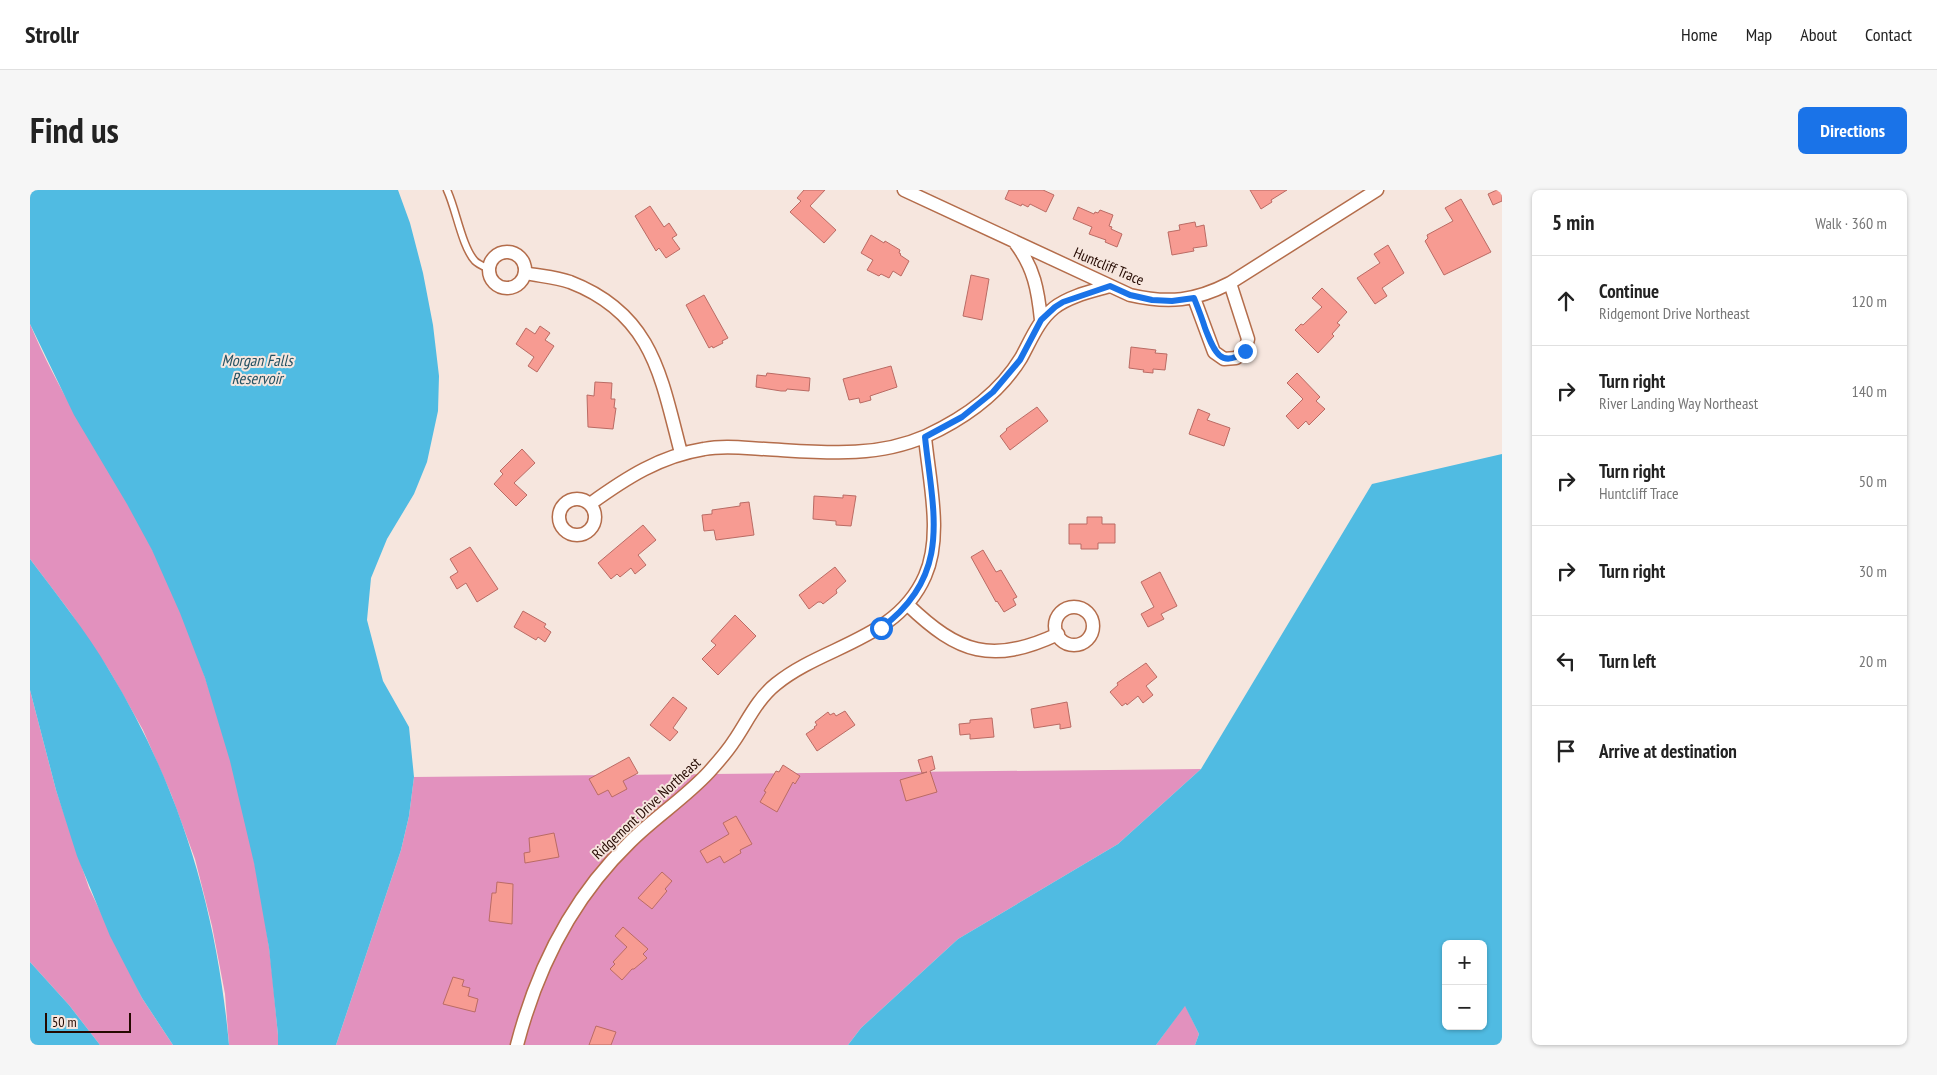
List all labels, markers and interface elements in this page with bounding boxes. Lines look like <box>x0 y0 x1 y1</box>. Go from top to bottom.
text: Strollr <box>25 19 79 50</box>
text: Home <box>1681 23 1718 46</box>
text: Map <box>1746 23 1772 46</box>
text: About <box>1800 23 1837 46</box>
text: Contact <box>1865 23 1912 46</box>
text: Find us <box>30 107 119 153</box>
button: Directions <box>1798 107 1907 154</box>
text: 5 min <box>1552 209 1594 236</box>
text: Walk · 360 m <box>1815 213 1887 233</box>
street label: Huntcliff Trace <box>1071 243 1147 289</box>
text: Continue <box>1599 279 1659 303</box>
icon: ahead <box>1552 287 1580 315</box>
text: 120 m <box>1852 291 1887 311</box>
text: Ridgemont Drive Northeast <box>1599 303 1750 323</box>
route end <box>1234 340 1257 363</box>
water label: Morgan Falls Reservoir <box>221 350 294 388</box>
text: Turn right <box>1599 369 1665 393</box>
icon: right <box>1552 377 1580 405</box>
text: 140 m <box>1852 381 1887 401</box>
text: River Landing Way Northeast <box>1599 393 1758 413</box>
text: Turn right <box>1599 459 1665 483</box>
icon: right <box>1552 467 1580 495</box>
text: 50 m <box>1859 471 1887 491</box>
text: Huntcliff Trace <box>1599 483 1679 503</box>
icon: right <box>1552 557 1580 585</box>
text: Turn right <box>1599 559 1665 583</box>
text: 30 m <box>1859 561 1887 581</box>
route start <box>870 617 893 640</box>
icon: left <box>1552 647 1580 675</box>
text: Turn left <box>1599 649 1656 673</box>
text: 20 m <box>1859 651 1887 671</box>
icon: arrive <box>1552 737 1580 765</box>
text: Arrive at destination <box>1599 739 1737 763</box>
street label: Ridgemont Drive Northeast <box>588 753 704 863</box>
map controls <box>1442 940 1487 1030</box>
button: + <box>1442 940 1487 985</box>
button: − <box>1442 985 1487 1030</box>
scale bar <box>45 1010 131 1033</box>
text: 50 m <box>52 1013 77 1031</box>

